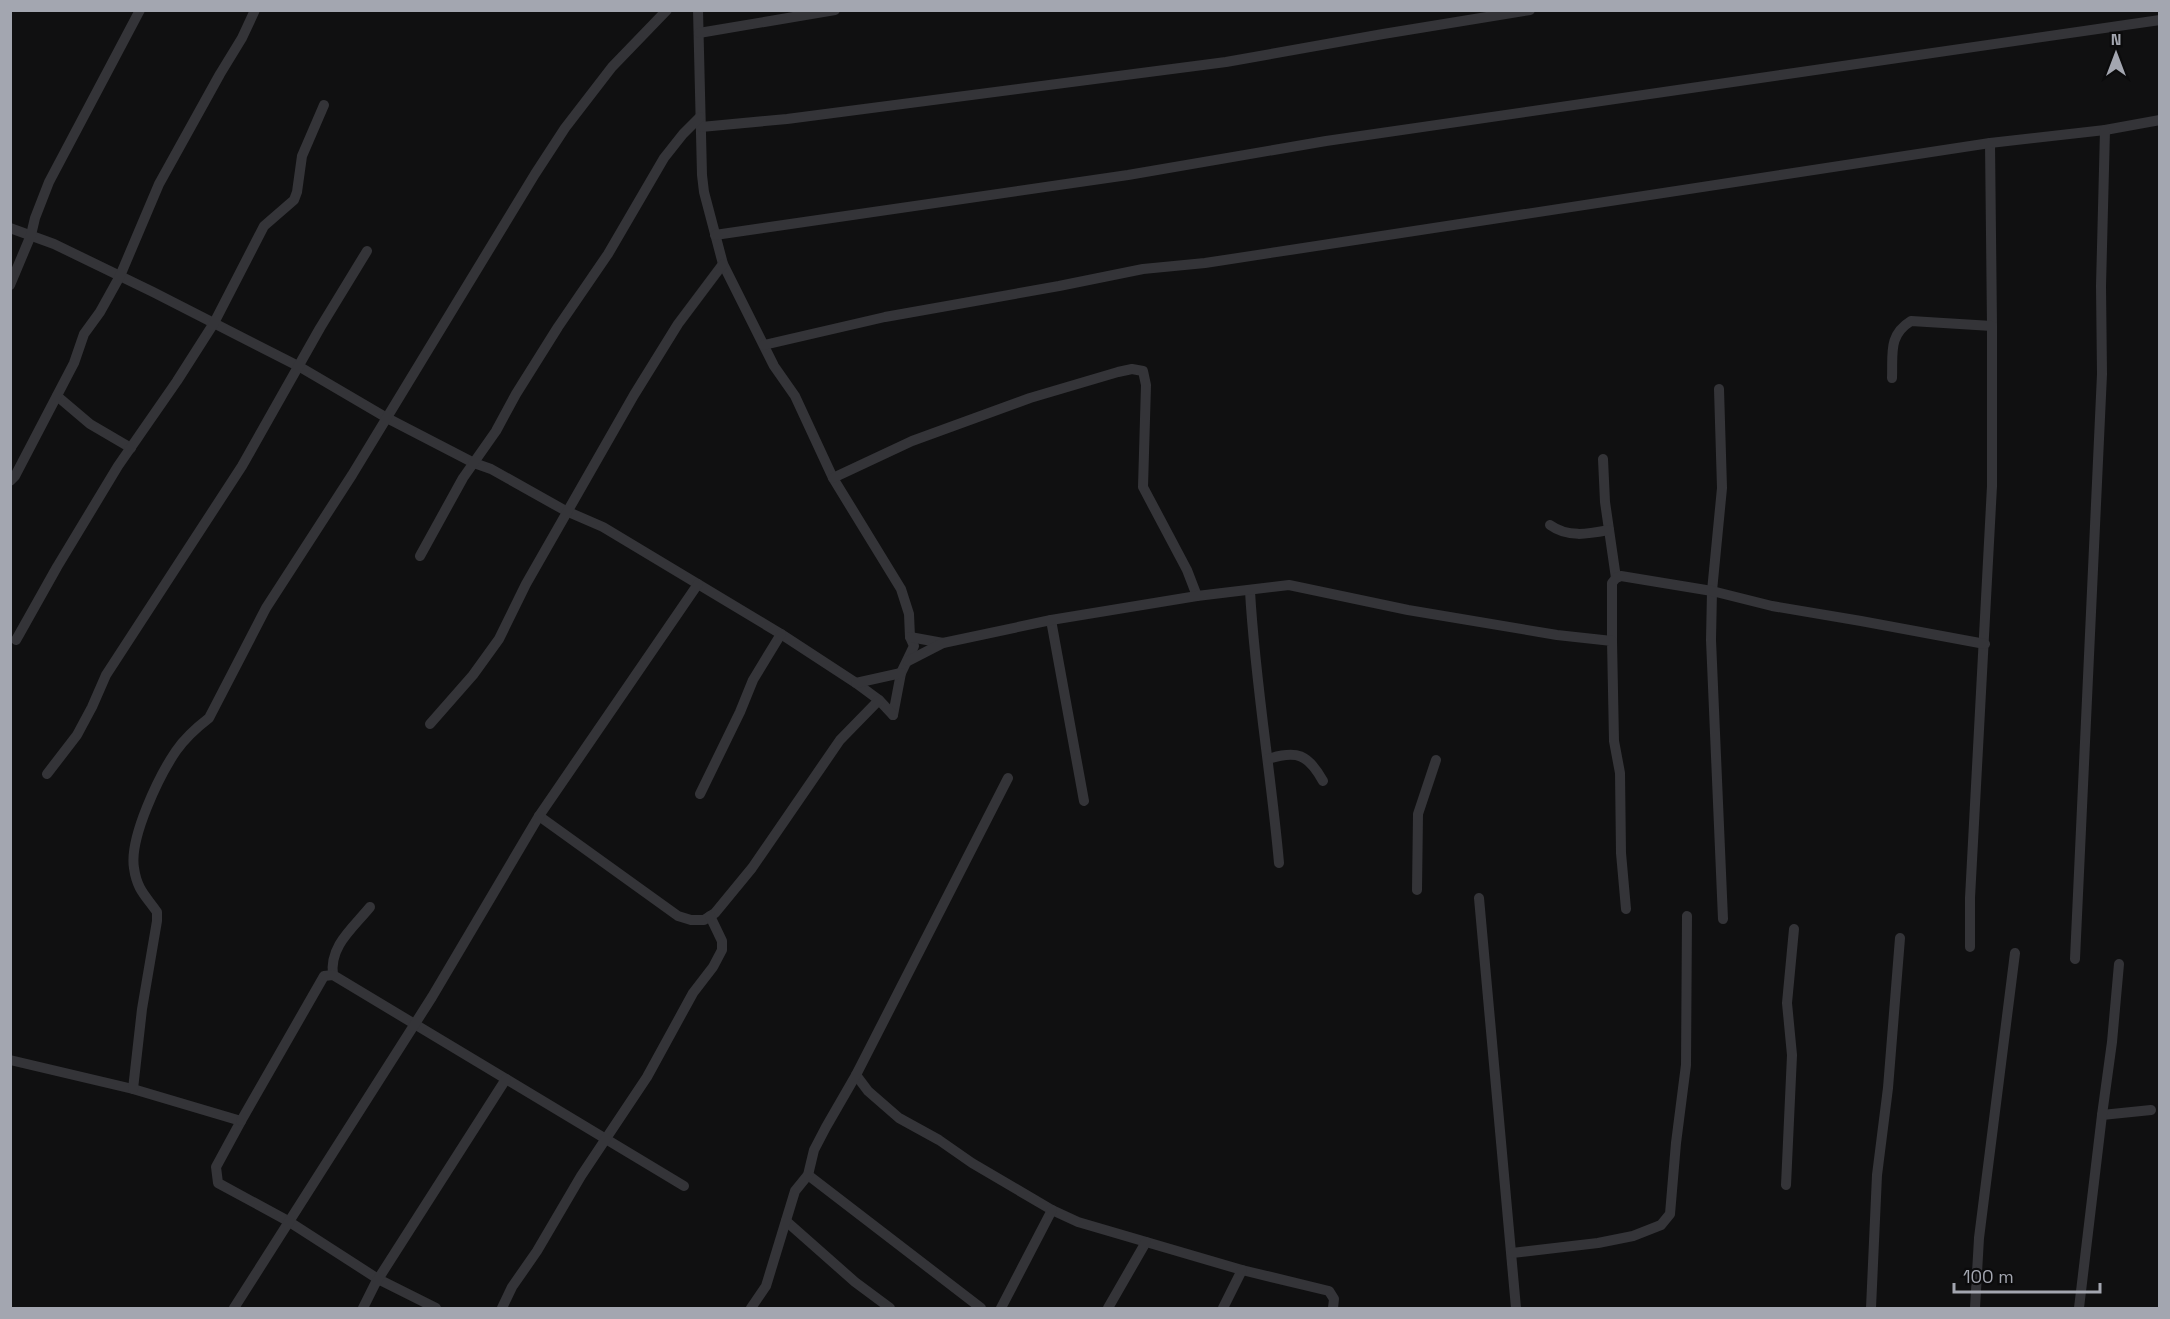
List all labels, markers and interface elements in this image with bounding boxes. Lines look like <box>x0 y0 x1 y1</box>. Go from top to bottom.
north arrow <box>2086 24 2146 84</box>
text: N <box>2111 29 2121 50</box>
scale bar <box>1954 1256 2100 1294</box>
text: 100 m <box>1963 1265 2014 1288</box>

